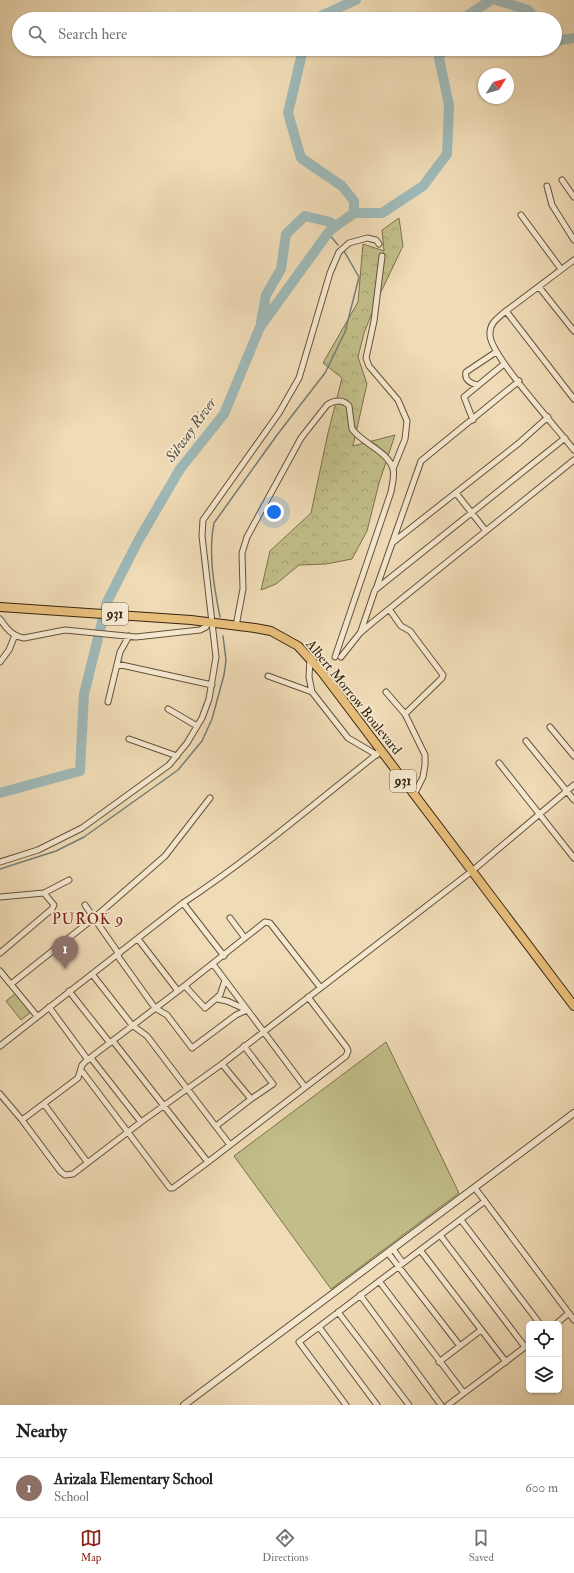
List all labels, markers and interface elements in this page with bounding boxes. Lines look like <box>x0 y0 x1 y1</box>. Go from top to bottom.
search box <box>12 12 562 56</box>
icon: search <box>26 23 48 45</box>
text: Search here <box>58 25 127 44</box>
north arrow <box>478 68 514 104</box>
water label: Silway River <box>161 393 222 467</box>
your location <box>264 502 284 522</box>
road number: 931 <box>102 603 128 625</box>
street label: Albert Morrow Boulevard <box>302 635 406 758</box>
road number: 931 <box>390 770 416 792</box>
district label: PUROK 9 <box>52 910 124 929</box>
pin: 1 <box>52 936 78 969</box>
map controls <box>526 1321 562 1393</box>
button: locate <box>526 1321 562 1357</box>
button: layers <box>526 1357 562 1393</box>
text: Nearby <box>16 1421 67 1442</box>
text: Arizala Elementary School <box>54 1470 213 1489</box>
text: 1 <box>27 1480 31 1496</box>
text: 600 m <box>525 1480 558 1496</box>
text: School <box>54 1489 89 1505</box>
tab: Map <box>80 1527 102 1564</box>
tab: Directions <box>262 1527 309 1564</box>
tab: Saved <box>469 1527 494 1564</box>

